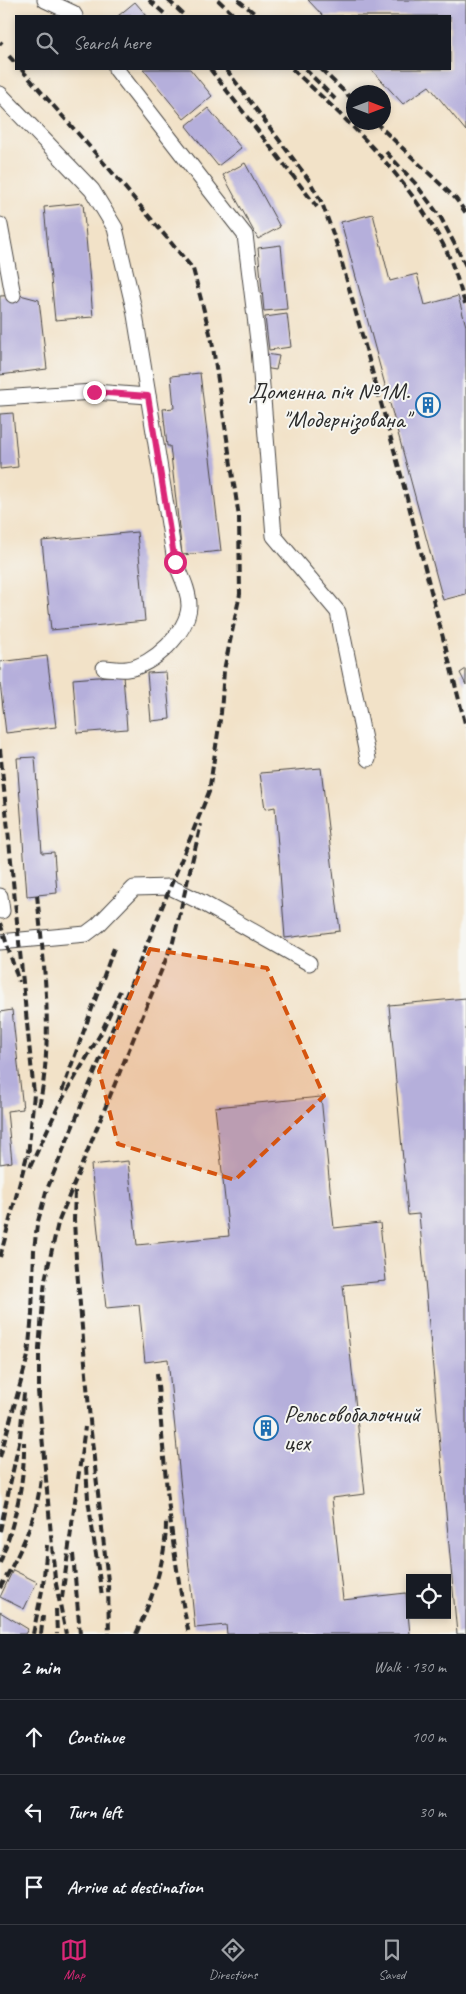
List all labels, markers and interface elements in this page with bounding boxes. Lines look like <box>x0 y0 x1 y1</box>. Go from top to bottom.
search box <box>15 15 451 70</box>
icon: search <box>33 29 61 57</box>
text: Search here <box>73 31 150 55</box>
north arrow <box>346 85 391 130</box>
place label: Доменна піч №1М. "Модернізована" <box>248 376 415 435</box>
route end <box>83 381 106 404</box>
building icon: Доменна піч №1М. "Модернізована" <box>415 392 441 418</box>
route start <box>164 551 187 574</box>
place label: Рельсовобалочний цех <box>284 1399 422 1457</box>
building icon: Рельсовобалочний цех <box>253 1415 279 1441</box>
map controls <box>406 1574 451 1619</box>
button: locate <box>406 1574 451 1619</box>
text: 2 min <box>20 1654 60 1680</box>
text: Walk · 130 m <box>374 1657 446 1677</box>
icon: ahead <box>20 1723 48 1751</box>
text: Continue <box>67 1725 124 1749</box>
text: 100 m <box>412 1727 446 1747</box>
icon: left <box>20 1798 48 1826</box>
text: Turn left <box>67 1800 122 1824</box>
text: 30 m <box>419 1802 446 1822</box>
icon: arrive <box>20 1873 48 1901</box>
text: Arrive at destination <box>67 1875 203 1899</box>
tab: Map <box>60 1936 88 1983</box>
tab: Directions <box>209 1936 257 1983</box>
tab: Saved <box>378 1936 406 1983</box>

